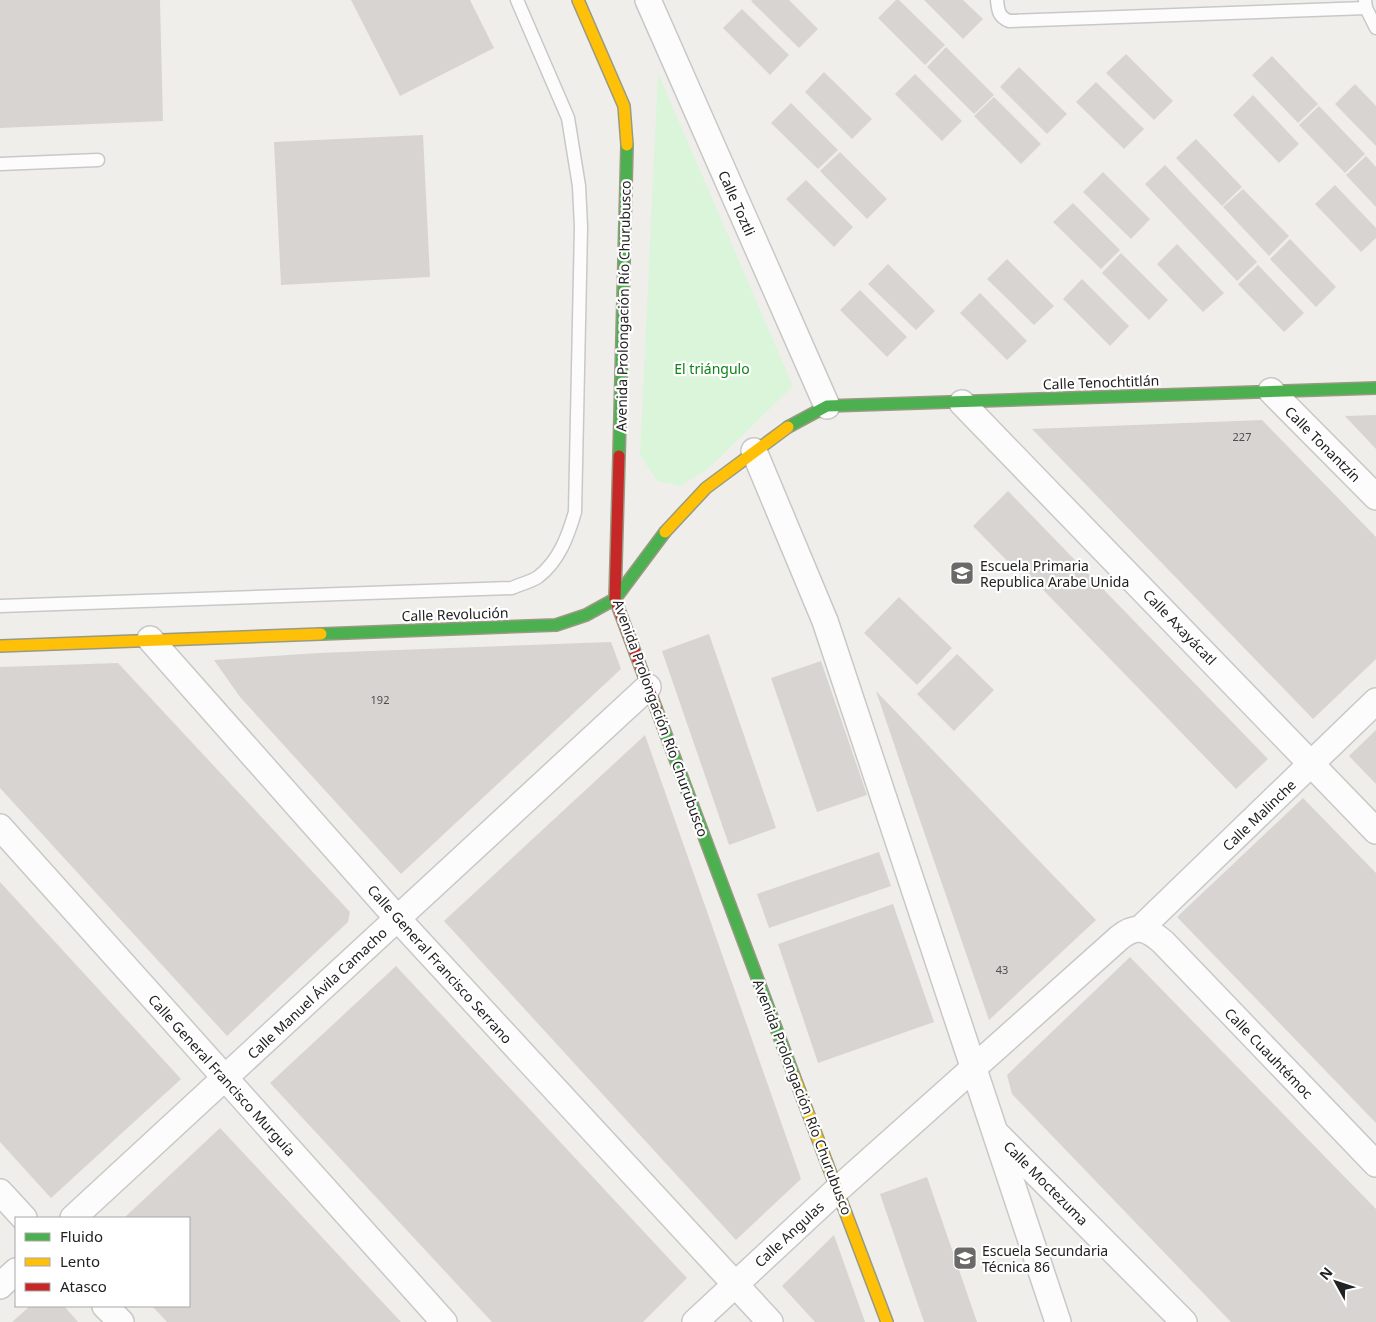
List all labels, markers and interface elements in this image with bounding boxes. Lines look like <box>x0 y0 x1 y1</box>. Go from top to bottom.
street label: Calle Toztli <box>714 167 760 239</box>
street label: Avenida Prolongación Río Churubusco <box>611 180 635 432</box>
park label: El triángulo <box>674 359 750 378</box>
street label: Calle Tenochtitlán <box>1042 370 1160 394</box>
street label: Calle Tonantzín <box>1281 402 1365 486</box>
house number: 227 <box>1233 429 1251 444</box>
place label: Escuela Primaria Republica Arabe Unida <box>980 556 1129 591</box>
school or university icon: Escuela Primaria Republica Arabe Unida <box>949 560 975 586</box>
street label: Calle Axayácatl <box>1139 585 1221 669</box>
street label: Avenida Prolongación Río Churubusco <box>609 597 713 839</box>
street label: Calle Revolución <box>401 603 509 625</box>
house number: 192 <box>371 692 389 707</box>
street label: Calle Malinche <box>1218 775 1300 855</box>
street label: Calle General Francisco Serrano <box>363 880 517 1048</box>
street label: Calle Manuel Ávila Camacho <box>243 923 391 1063</box>
house number: 43 <box>996 962 1008 977</box>
street label: Avenida Prolongación Río Churubusco <box>749 976 857 1218</box>
street label: Calle General Francisco Murguía <box>144 990 300 1160</box>
street label: Calle Cuauhtémoc <box>1221 1003 1317 1103</box>
street label: Calle Moctezuma <box>1000 1137 1092 1229</box>
street label: Calle Angulas <box>750 1197 828 1271</box>
legend <box>15 1217 190 1307</box>
text: Fluido <box>60 1226 103 1246</box>
place label: Escuela Secundaria Técnica 86 <box>982 1241 1108 1276</box>
school or university icon: Escuela Secundaria Técnica 86 <box>952 1245 978 1271</box>
text: Lento <box>60 1251 100 1271</box>
north arrow <box>1311 1257 1361 1307</box>
text: N <box>1315 1263 1337 1284</box>
text: Atasco <box>60 1276 107 1296</box>

